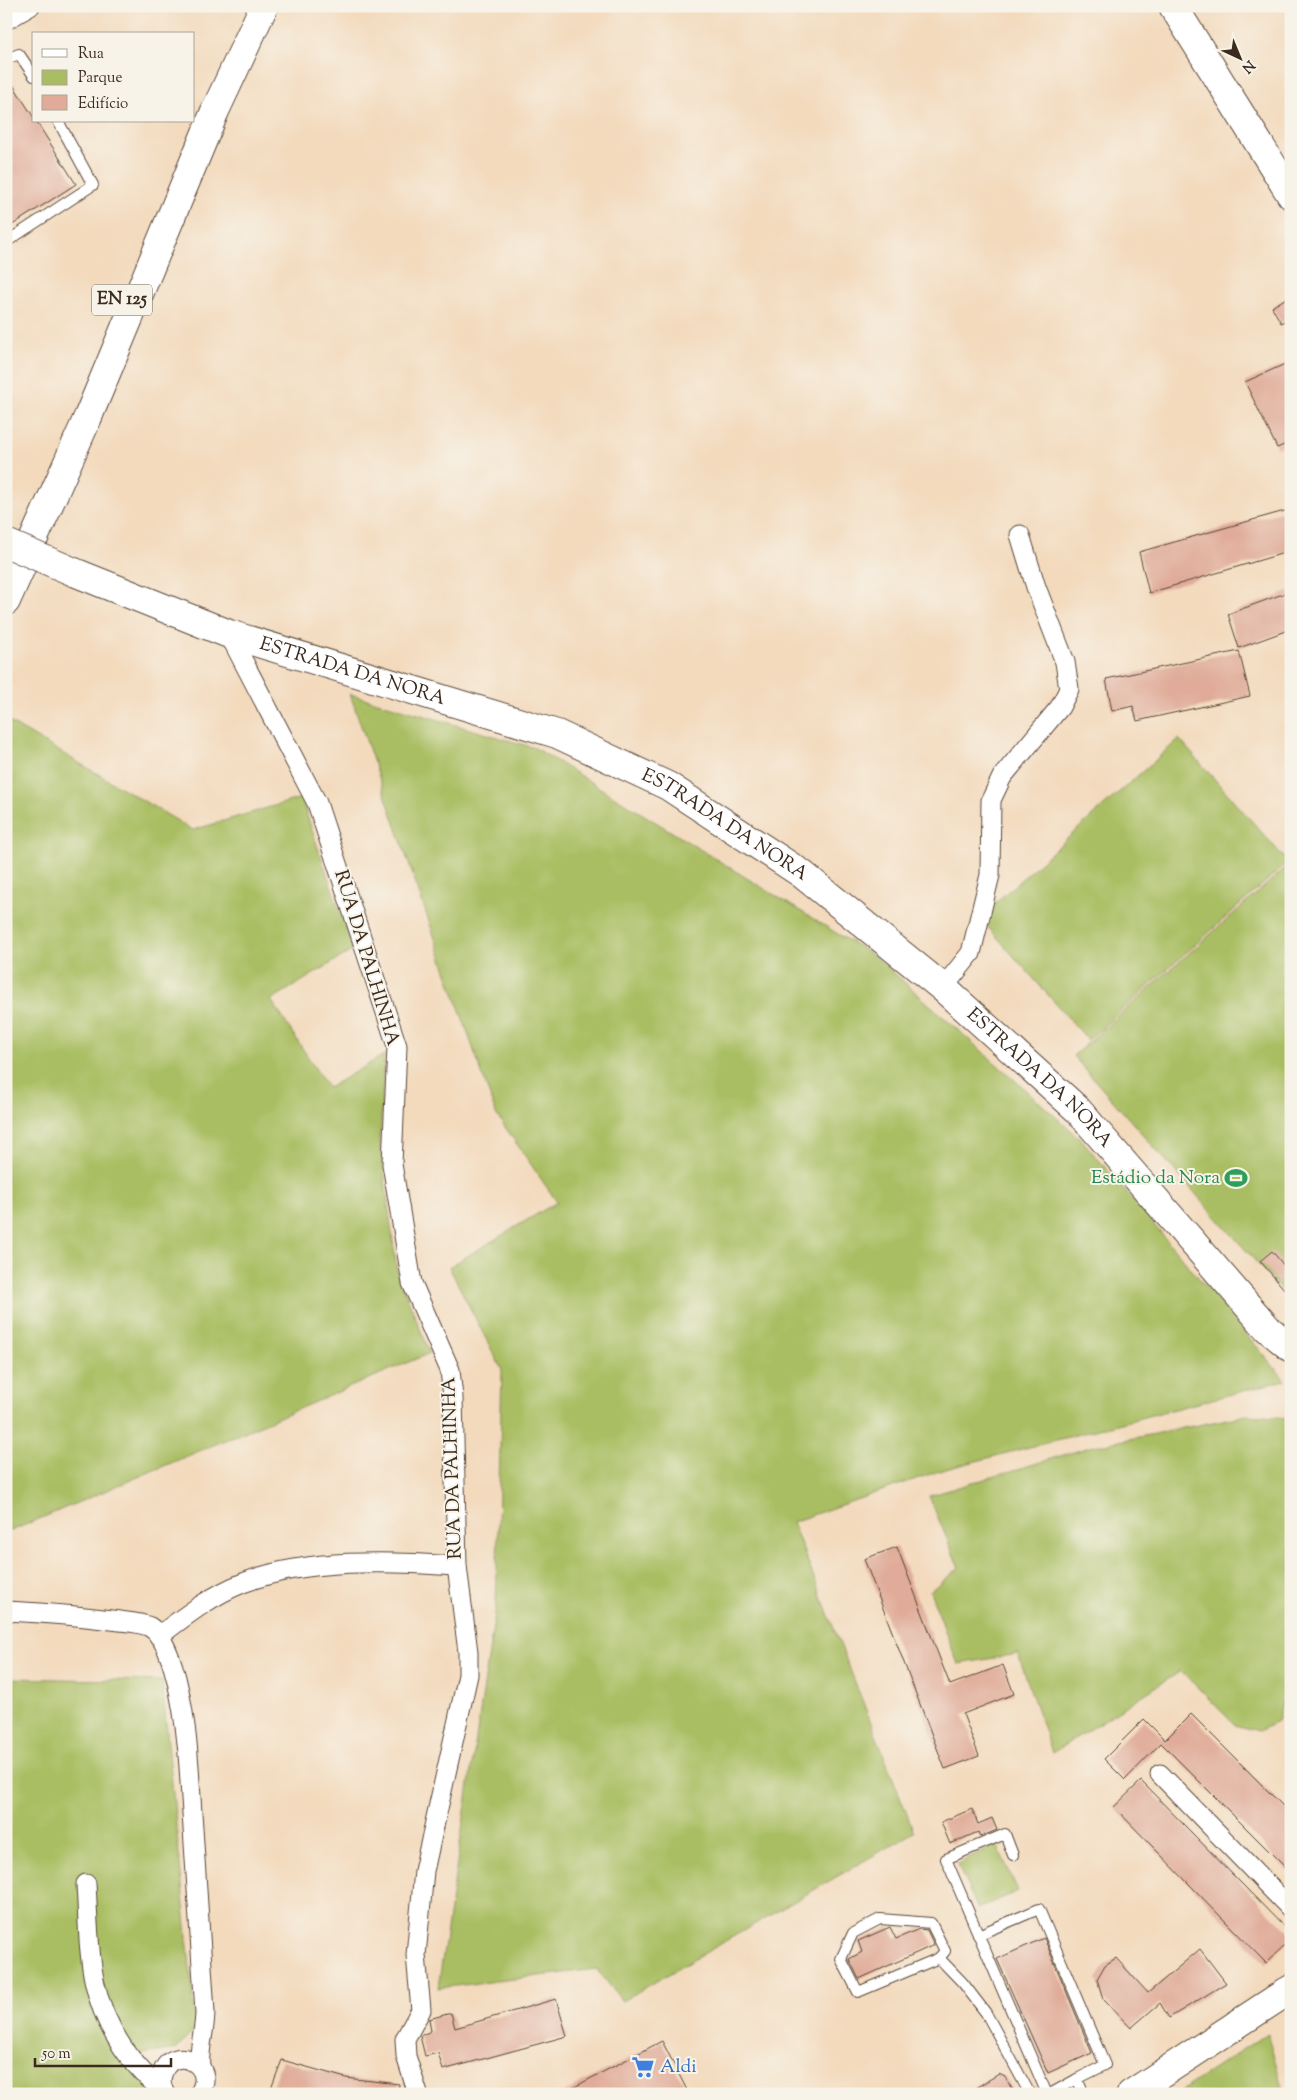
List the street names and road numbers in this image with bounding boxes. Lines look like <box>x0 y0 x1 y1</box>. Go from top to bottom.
road number: EN 125 <box>92 284 152 316</box>
street label: ESTRADA DA NORA <box>256 631 449 713</box>
street label: ESTRADA DA NORA <box>637 762 814 888</box>
street label: RUA DA PALHINHA <box>326 867 406 1050</box>
street label: ESTRADA DA NORA <box>960 1002 1119 1154</box>
street label: RUA DA PALHINHA <box>436 1376 470 1560</box>

